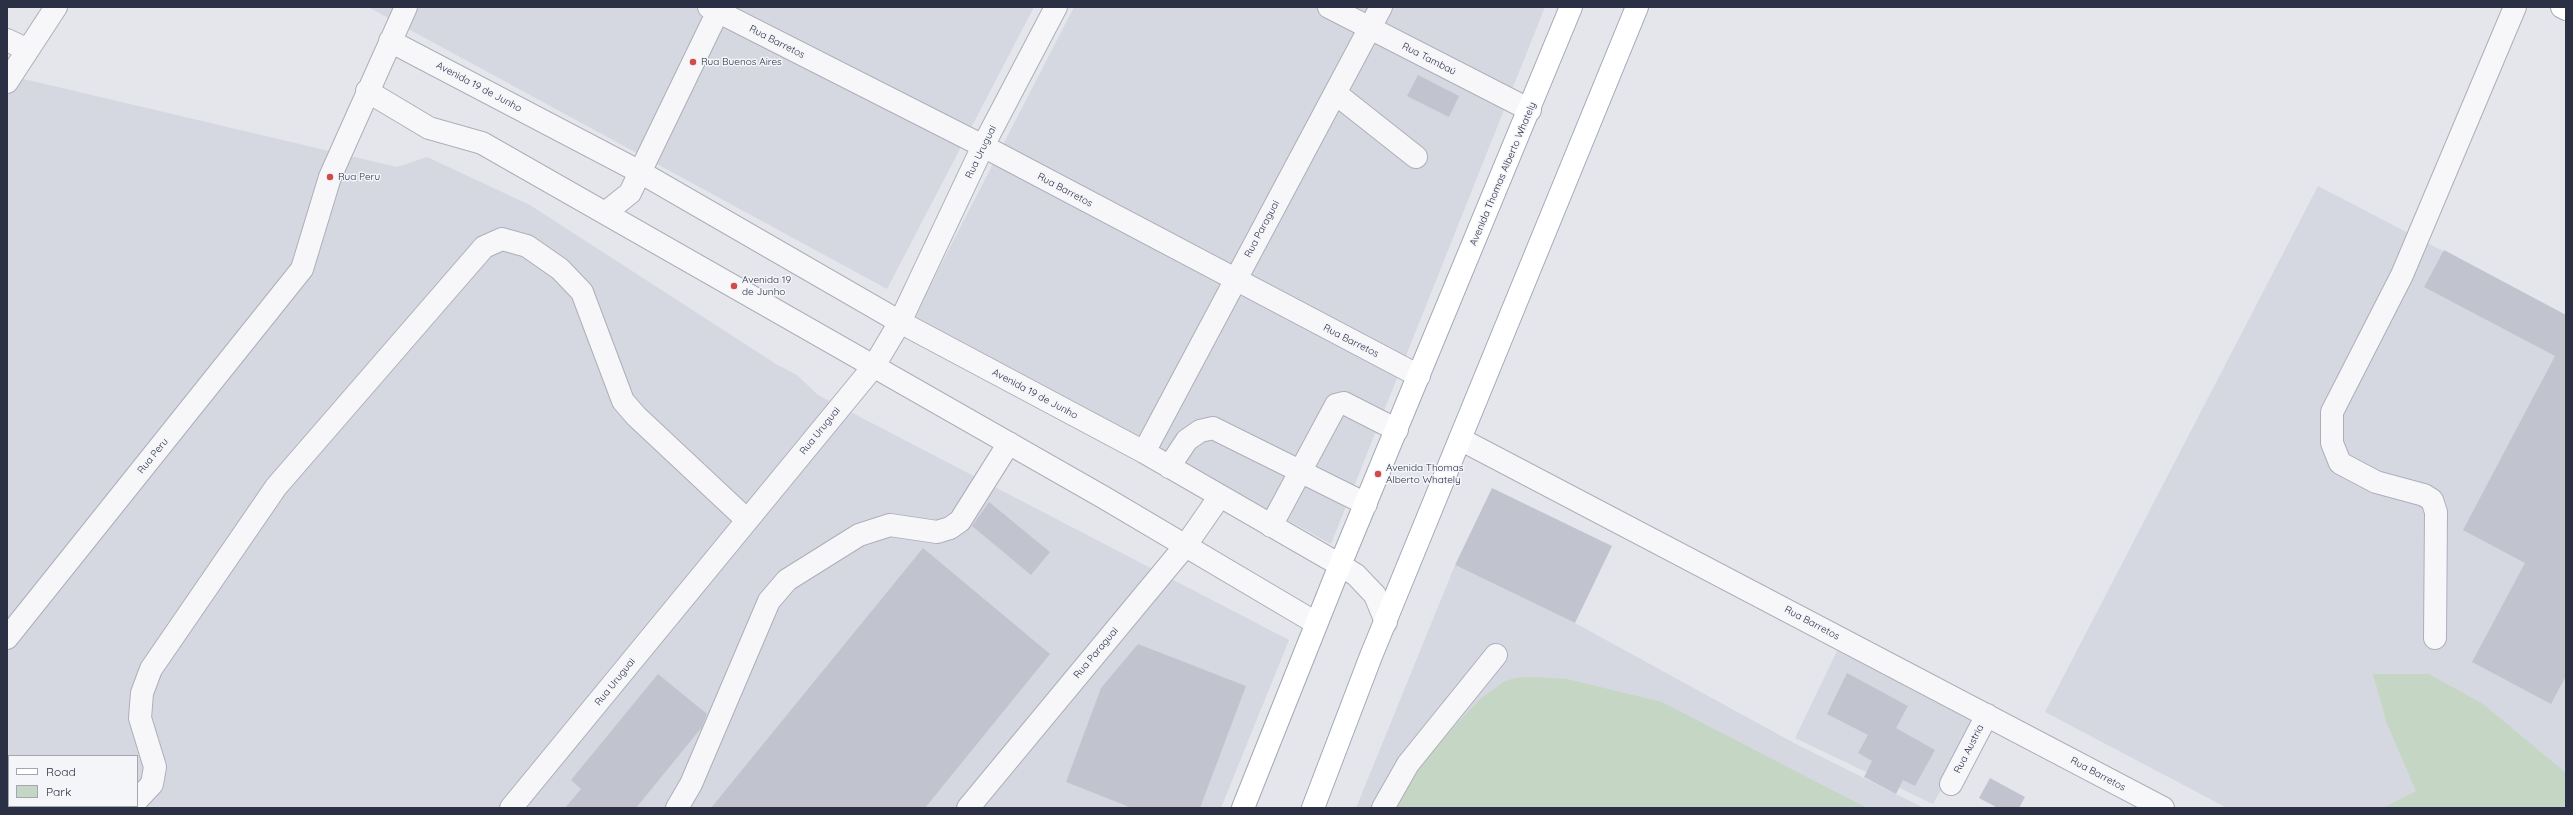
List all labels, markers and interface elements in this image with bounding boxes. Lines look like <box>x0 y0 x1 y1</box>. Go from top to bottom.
street label: Rua Barretos <box>747 23 807 61</box>
street label: Rua Tambaú <box>1400 40 1458 78</box>
place label: Rua Buenos Aires <box>701 56 782 68</box>
marker: Rua Buenos Aires <box>688 57 698 67</box>
street label: Avenida 19 de Junho <box>434 59 524 115</box>
street label: Avenida Thomas Alberto Whately <box>1467 100 1539 248</box>
street label: Rua Uruguai <box>963 123 999 181</box>
street label: Rua Barretos <box>1035 170 1095 210</box>
place label: Rua Peru <box>338 171 380 183</box>
marker: Rua Peru <box>325 172 335 182</box>
street label: Rua Paraguai <box>1242 198 1282 260</box>
place label: Avenida 19 de Junho <box>742 274 791 298</box>
marker: Avenida 19 de Junho <box>729 281 739 291</box>
street label: Rua Barretos <box>1321 322 1381 360</box>
street label: Avenida 19 de Junho <box>990 366 1080 422</box>
street label: Rua Uruguai <box>797 405 843 457</box>
street label: Rua Peru <box>135 436 171 476</box>
place label: Avenida Thomas Alberto Whately <box>1386 462 1463 486</box>
marker: Avenida Thomas Alberto Whately <box>1373 469 1383 479</box>
street label: Rua Barretos <box>1782 603 1842 643</box>
street label: Rua Paraguai <box>1071 625 1121 681</box>
street label: Rua Uruguai <box>592 656 638 708</box>
street label: Rua Austria <box>1952 723 1986 775</box>
street label: Rua Barretos <box>2068 754 2128 794</box>
legend <box>8 755 138 807</box>
text: Road <box>46 764 76 779</box>
text: Park <box>46 784 71 799</box>

